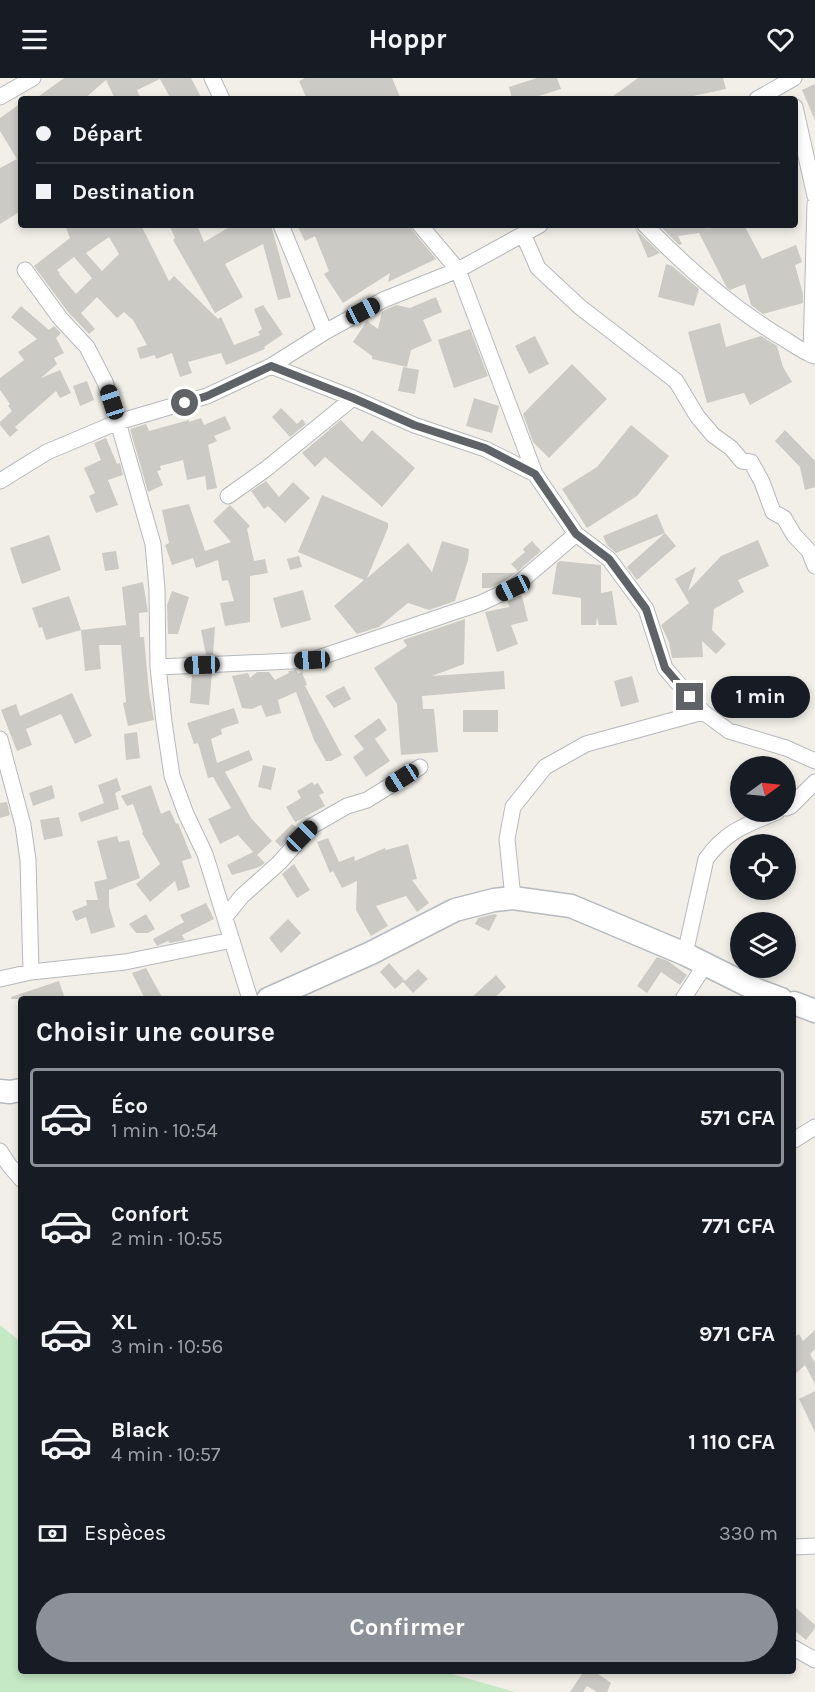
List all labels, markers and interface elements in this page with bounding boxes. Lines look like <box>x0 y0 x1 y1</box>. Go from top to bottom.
icon: menu <box>18 23 51 56</box>
text: Hoppr <box>369 23 446 55</box>
icon: heart <box>764 23 797 56</box>
text: Départ <box>72 121 142 147</box>
text: Destination <box>72 179 195 205</box>
car <box>343 295 383 327</box>
car <box>98 382 126 422</box>
route start <box>171 389 198 416</box>
car <box>493 572 533 604</box>
car <box>294 650 330 670</box>
car <box>184 655 220 675</box>
callout: 1 min <box>711 676 810 718</box>
route end <box>676 683 703 710</box>
text: 1 min <box>735 685 786 708</box>
north arrow <box>730 756 796 822</box>
map controls <box>730 756 796 978</box>
car <box>382 761 422 795</box>
car <box>283 817 321 855</box>
button: locate <box>730 834 796 900</box>
button: layers <box>730 912 796 978</box>
text: Choisir une course <box>36 1016 275 1048</box>
icon: car <box>39 1091 93 1145</box>
text: Éco <box>111 1093 148 1119</box>
text: 571 CFA <box>700 1105 775 1131</box>
text: 1 min · 10:54 <box>111 1119 218 1142</box>
icon: car <box>39 1199 93 1253</box>
text: Confort <box>111 1201 189 1227</box>
text: 771 CFA <box>701 1213 775 1239</box>
text: 2 min · 10:55 <box>111 1227 223 1250</box>
icon: car <box>39 1307 93 1361</box>
text: XL <box>111 1309 137 1335</box>
text: 971 CFA <box>699 1321 775 1347</box>
text: 3 min · 10:56 <box>111 1335 223 1358</box>
icon: car <box>39 1415 93 1469</box>
text: Black <box>111 1417 170 1443</box>
text: 1 110 CFA <box>688 1429 775 1455</box>
text: 4 min · 10:57 <box>111 1443 221 1466</box>
icon: cash <box>36 1517 69 1550</box>
text: Espèces <box>84 1520 166 1546</box>
text: 330 m <box>719 1522 778 1545</box>
button: Confirmer <box>36 1593 778 1662</box>

